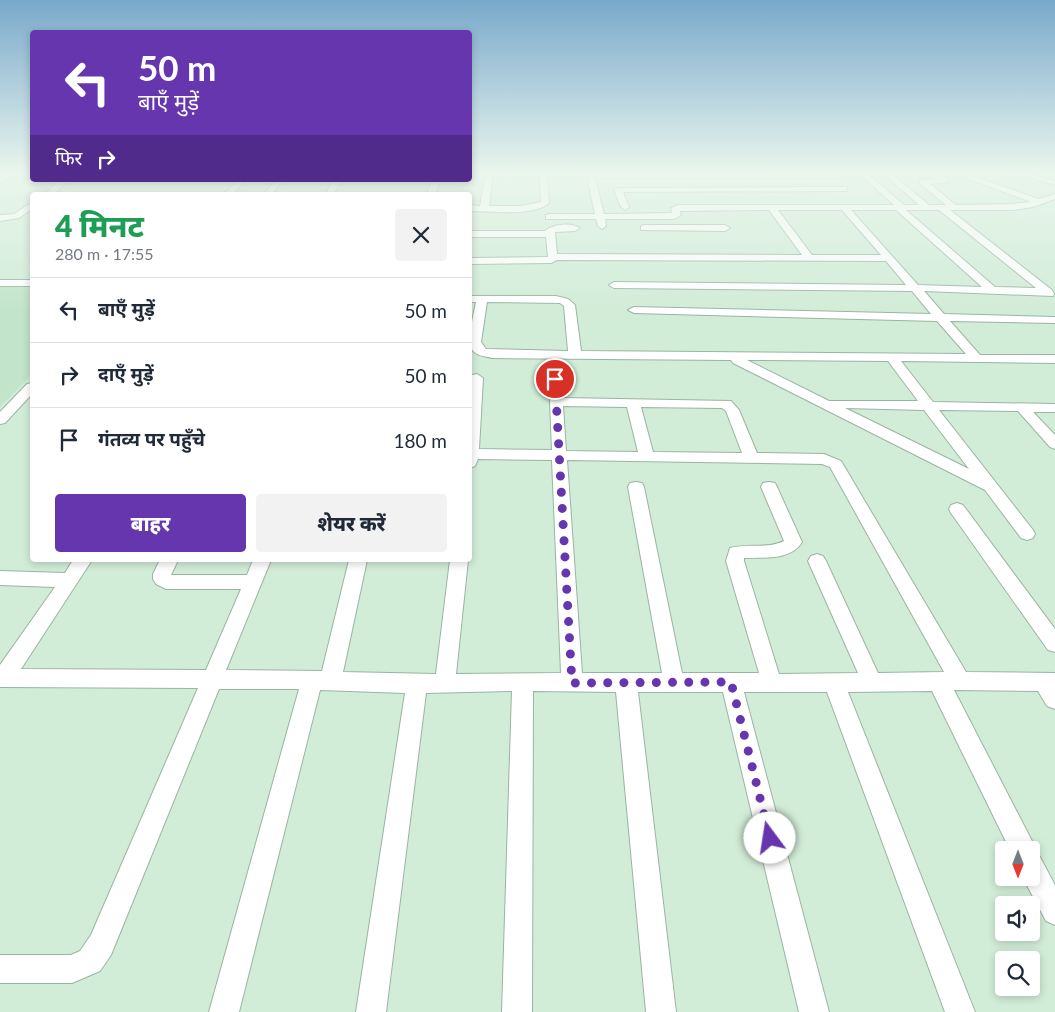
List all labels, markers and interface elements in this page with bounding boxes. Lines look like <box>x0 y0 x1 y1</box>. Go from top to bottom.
text: 50 m <box>138 46 216 88</box>
icon: left <box>55 50 120 115</box>
text: बाएँ मुड़ें <box>138 88 199 115</box>
icon: right <box>92 145 120 173</box>
text: फिर <box>55 146 82 169</box>
text: 4 मिनट <box>55 207 144 243</box>
button: close <box>395 209 447 261</box>
text: 280 m · 17:55 <box>55 244 154 263</box>
icon: left <box>55 296 83 324</box>
text: बाएँ मुड़ें <box>98 297 155 320</box>
text: 50 m <box>404 299 447 322</box>
pin <box>534 358 576 400</box>
icon: right <box>55 361 83 389</box>
text: दाएँ मुड़ें <box>98 362 154 385</box>
text: 50 m <box>404 364 447 387</box>
icon: arrive <box>541 365 569 393</box>
icon: arrive <box>55 426 83 454</box>
text: गंतव्य पर पहुँचे <box>98 427 205 450</box>
text: 180 m <box>393 429 447 452</box>
button: बाहर <box>55 494 246 552</box>
button: शेयर करें <box>256 494 447 552</box>
position arrow <box>743 811 795 863</box>
north arrow <box>995 841 1040 886</box>
map controls <box>995 841 1040 996</box>
button: sound <box>995 896 1040 941</box>
button: search <box>995 951 1040 996</box>

